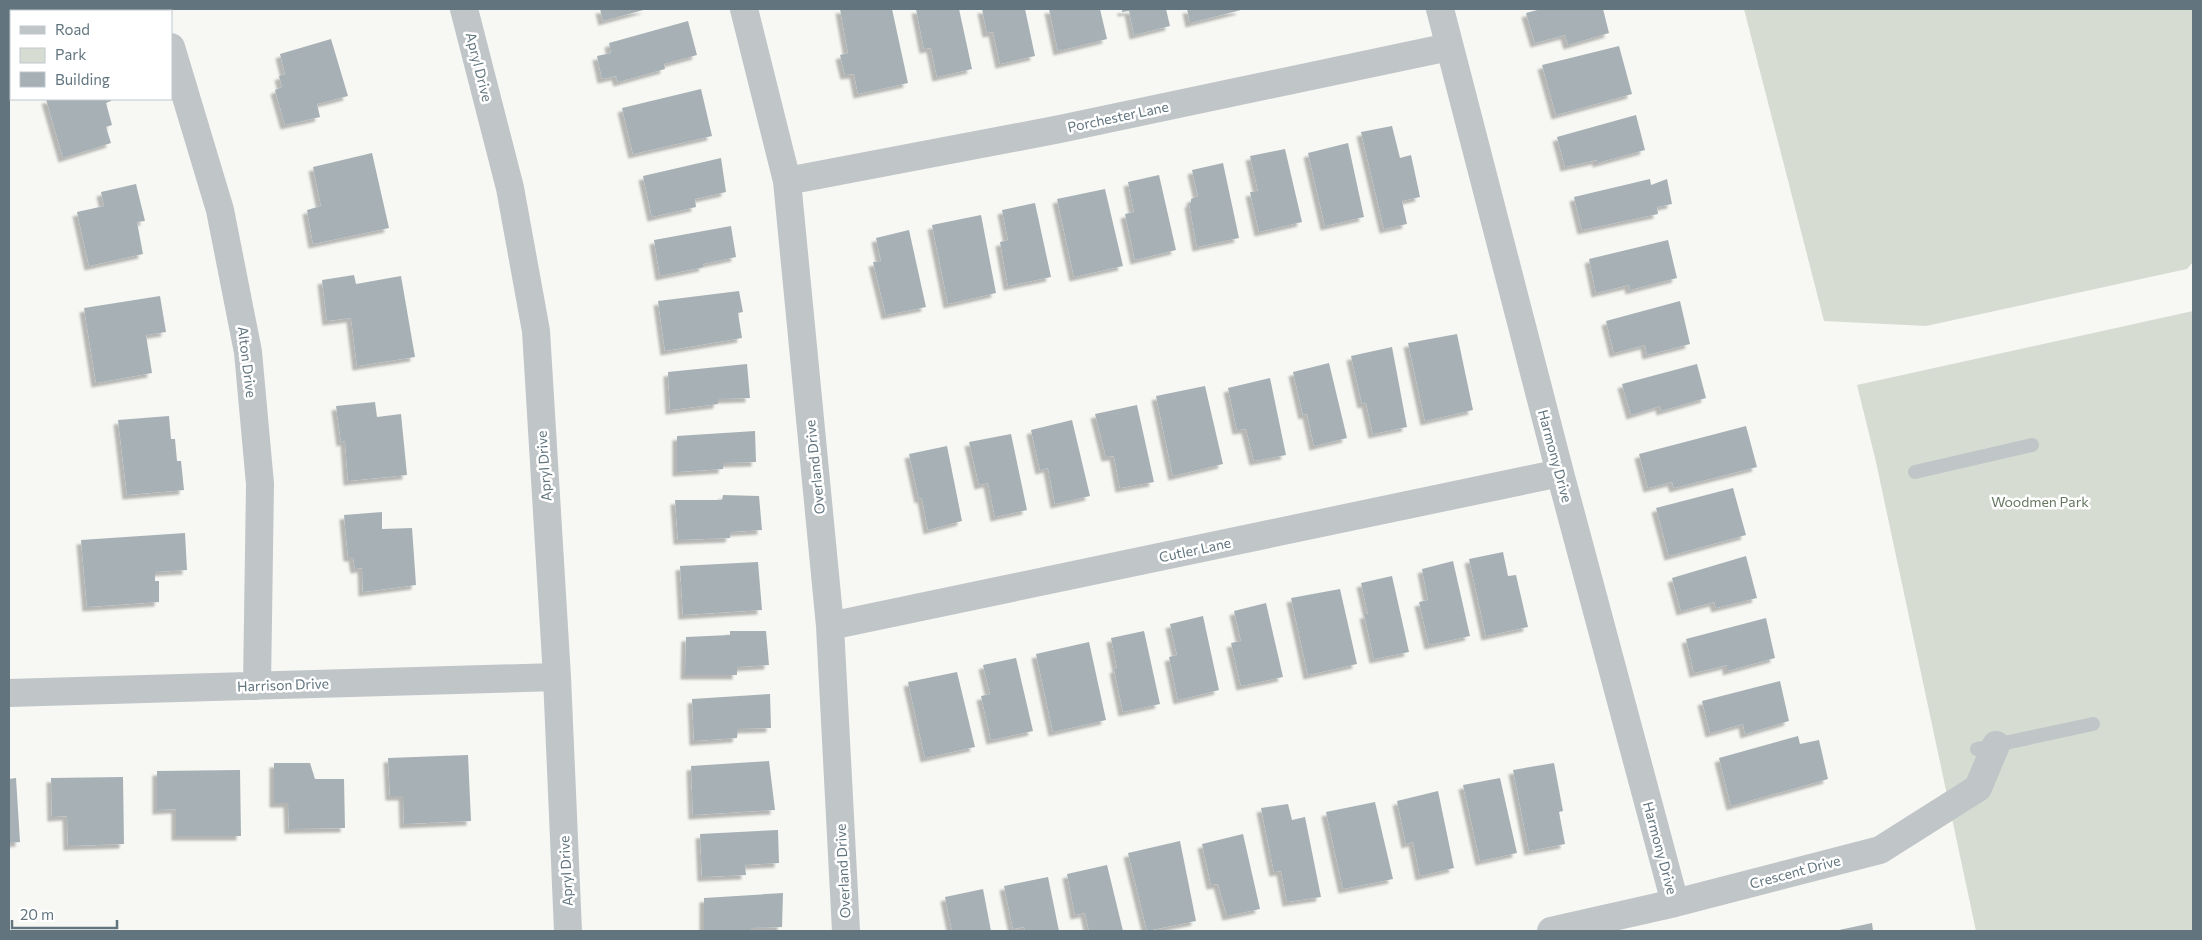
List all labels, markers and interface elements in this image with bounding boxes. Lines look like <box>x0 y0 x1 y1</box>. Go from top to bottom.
legend <box>10 10 172 100</box>
text: Road <box>55 20 90 38</box>
street label: Apryl Drive <box>463 30 496 103</box>
text: Park <box>55 45 86 63</box>
text: Building <box>55 70 110 88</box>
street label: Porchester Lane <box>1066 97 1170 136</box>
street label: Alton Drive <box>235 325 260 399</box>
street label: Harmony Drive <box>1535 407 1576 504</box>
street label: Overland Drive <box>801 419 828 515</box>
street label: Apryl Drive <box>533 430 554 502</box>
park label: Woodmen Park <box>1991 493 2089 510</box>
street label: Cutler Lane <box>1157 534 1232 565</box>
street label: Harrison Drive <box>237 674 329 695</box>
street label: Harmony Drive <box>1640 799 1681 896</box>
street label: Overland Drive <box>832 823 853 919</box>
street label: Apryl Drive <box>555 835 576 907</box>
street label: Crescent Drive <box>1748 851 1842 892</box>
scale bar <box>12 898 118 930</box>
text: 20 m <box>20 905 54 923</box>

